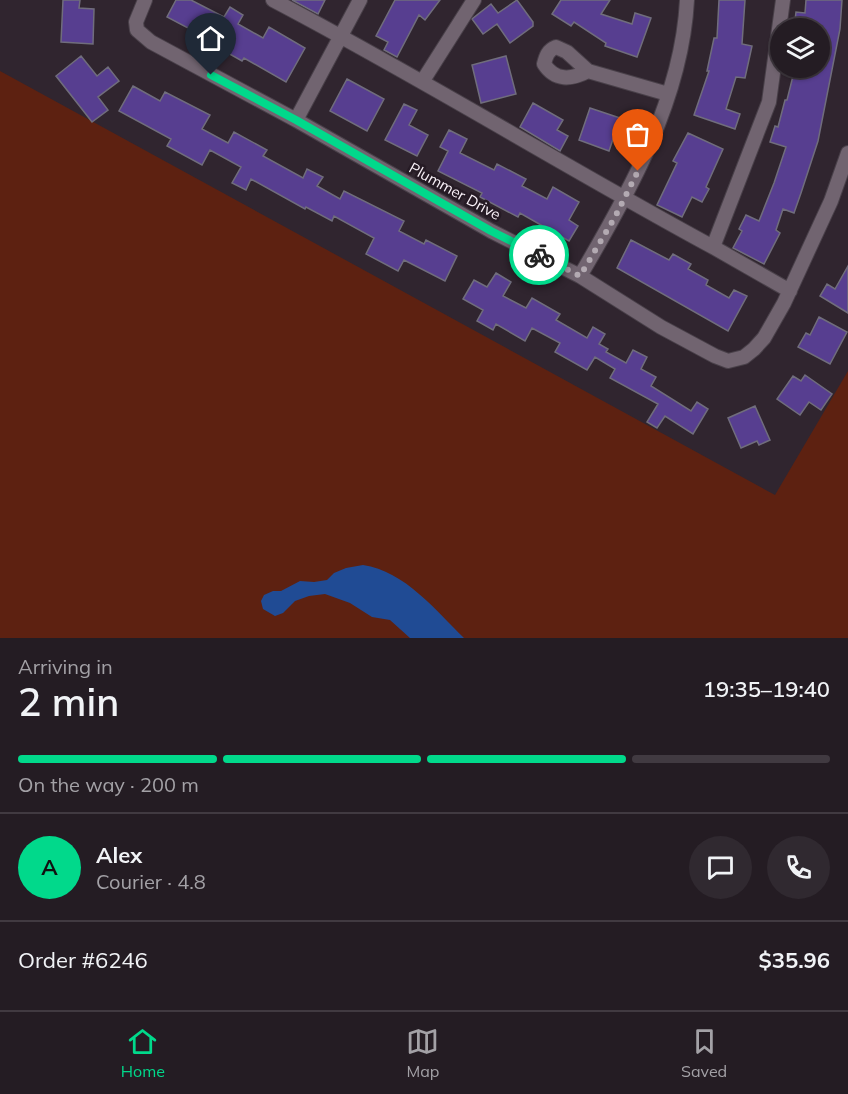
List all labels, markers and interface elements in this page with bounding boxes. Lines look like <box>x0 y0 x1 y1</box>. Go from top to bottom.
pin <box>185 13 236 75</box>
map controls <box>770 18 830 78</box>
button: layers <box>770 18 830 78</box>
icon: home <box>194 22 227 55</box>
pin <box>612 109 663 171</box>
icon: bag <box>621 118 654 151</box>
street label: Plummer Drive <box>406 158 504 224</box>
courier <box>509 225 569 285</box>
icon: bike <box>523 239 556 272</box>
text: Arriving in <box>18 654 113 679</box>
text: 19:35–19:40 <box>703 675 830 703</box>
text: 2 min <box>18 677 119 726</box>
text: On the way · 200 m <box>18 772 199 797</box>
button: chat <box>689 836 752 899</box>
button: phone <box>767 836 830 899</box>
text: Alex <box>96 841 142 869</box>
text: A <box>41 853 58 881</box>
text: Courier · 4.8 <box>96 869 206 894</box>
text: Order #6246 <box>18 946 148 974</box>
text: $35.96 <box>759 946 830 974</box>
tab: Home <box>121 1025 165 1081</box>
tab: Map <box>406 1025 439 1081</box>
tab: Saved <box>681 1025 727 1081</box>

